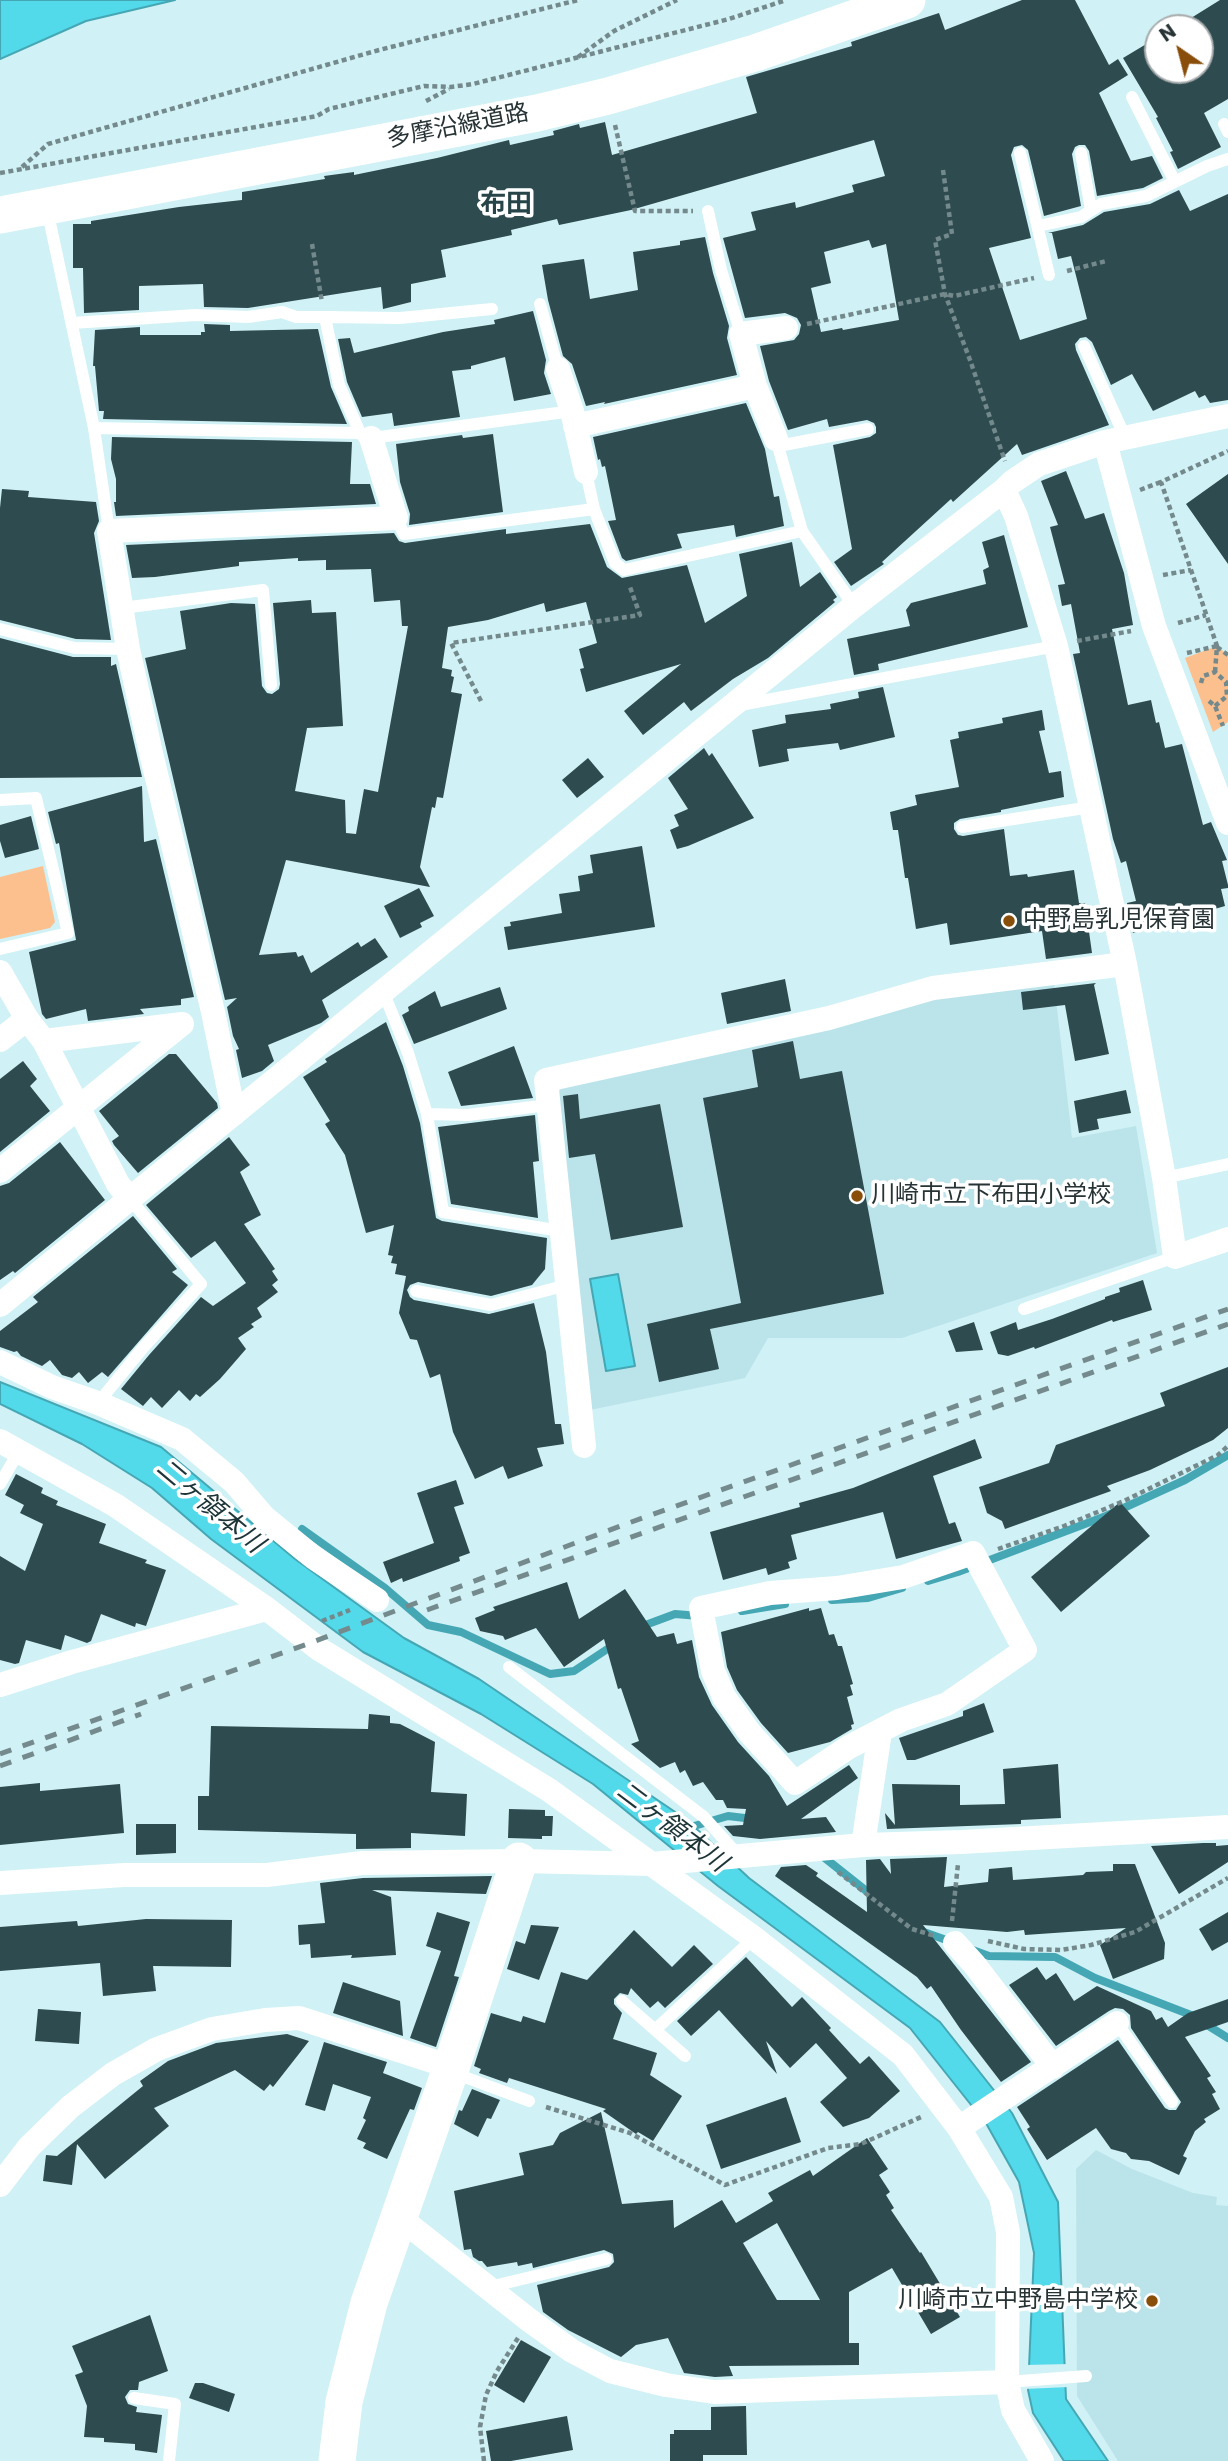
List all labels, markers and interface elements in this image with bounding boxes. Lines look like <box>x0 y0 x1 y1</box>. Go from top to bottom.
north arrow <box>1144 14 1214 84</box>
text: N <box>1154 18 1181 48</box>
street label: 多摩沿線道路 <box>385 99 531 155</box>
district label: 布田 <box>480 189 532 221</box>
place label: 中野島乳児保育園 <box>1023 907 1215 935</box>
marker: 中野島乳児保育園 <box>1001 913 1017 929</box>
place label: 川崎市立下布田小学校 <box>871 1182 1111 1210</box>
marker: 川崎市立下布田小学校 <box>849 1188 865 1204</box>
water label: 二ヶ領本川 <box>149 1453 269 1561</box>
water label: 二ヶ領本川 <box>610 1776 732 1880</box>
place label: 川崎市立中野島中学校 <box>898 2287 1138 2315</box>
marker: 川崎市立中野島中学校 <box>1144 2293 1160 2309</box>

